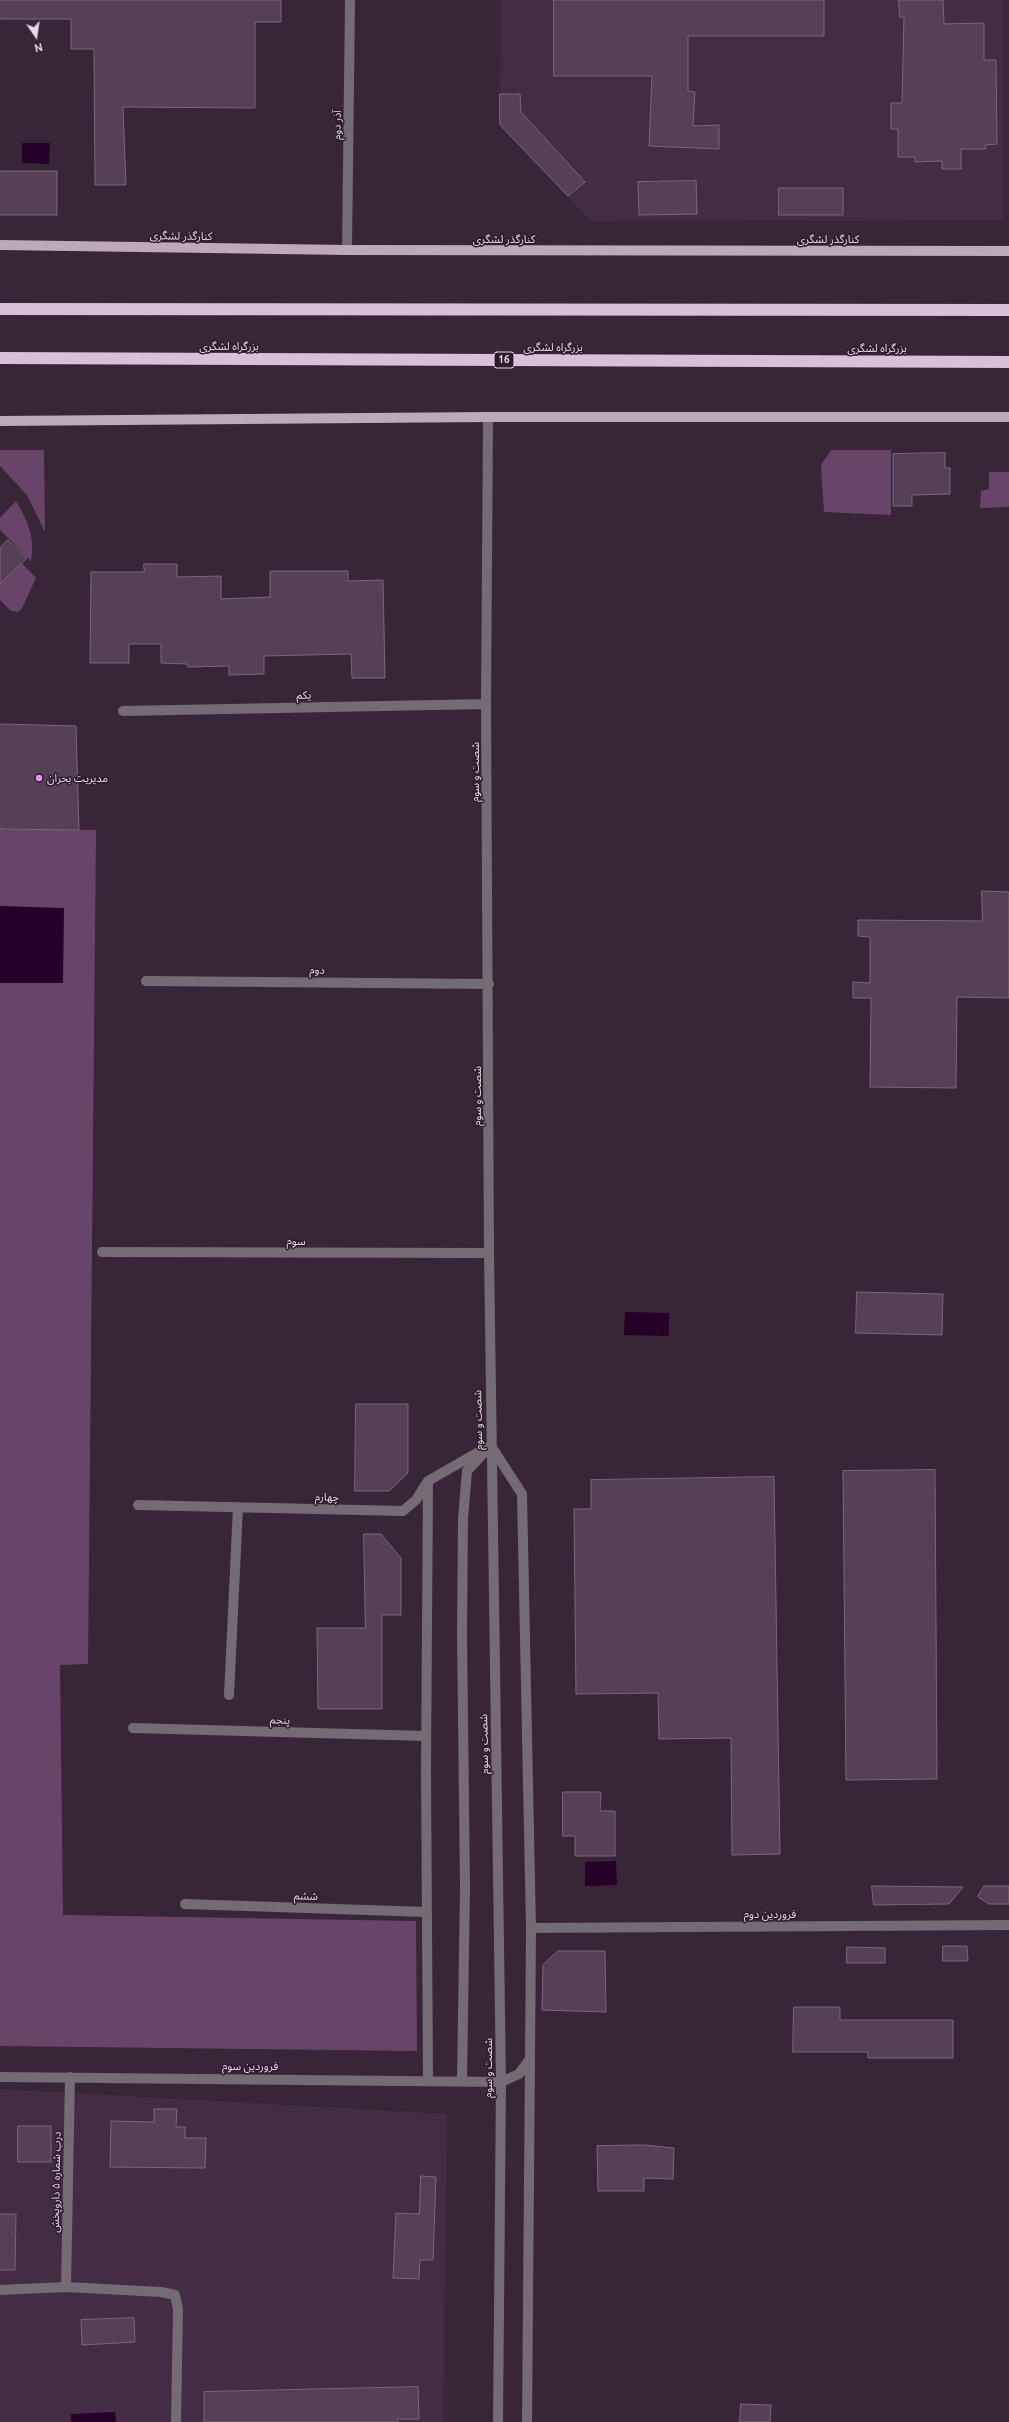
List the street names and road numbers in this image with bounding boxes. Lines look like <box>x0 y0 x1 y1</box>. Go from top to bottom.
street label: آذر دوم <box>330 110 344 140</box>
street label: کنارگذر لشگری <box>150 229 212 243</box>
street label: کنارگذر لشگری <box>473 232 535 246</box>
street label: کنارگذر لشگری <box>797 232 859 246</box>
street label: بزرگراه لشگری <box>199 339 259 353</box>
street label: بزرگراه لشگری <box>523 340 583 354</box>
street label: بزرگراه لشگری <box>847 341 907 355</box>
road number: 16 <box>494 352 514 368</box>
street label: یکم <box>296 688 312 702</box>
street label: شصت و سوم <box>468 742 482 802</box>
street label: دوم <box>309 963 325 977</box>
street label: شصت و سوم <box>470 1066 484 1126</box>
street label: سوم <box>286 1234 306 1248</box>
street label: شصت و سوم <box>471 1390 485 1450</box>
street label: چهارم <box>315 1490 339 1504</box>
street label: پنجم <box>270 1713 290 1727</box>
street label: شصت و سوم <box>477 1714 491 1774</box>
street label: ششم <box>294 1889 318 1903</box>
street label: فروردین دوم <box>744 1907 796 1921</box>
street label: شصت و سوم <box>481 2038 495 2098</box>
street label: فروردین سوم <box>222 2059 278 2073</box>
street label: درب شماره ۵ داروپخش <box>49 2131 63 2233</box>

